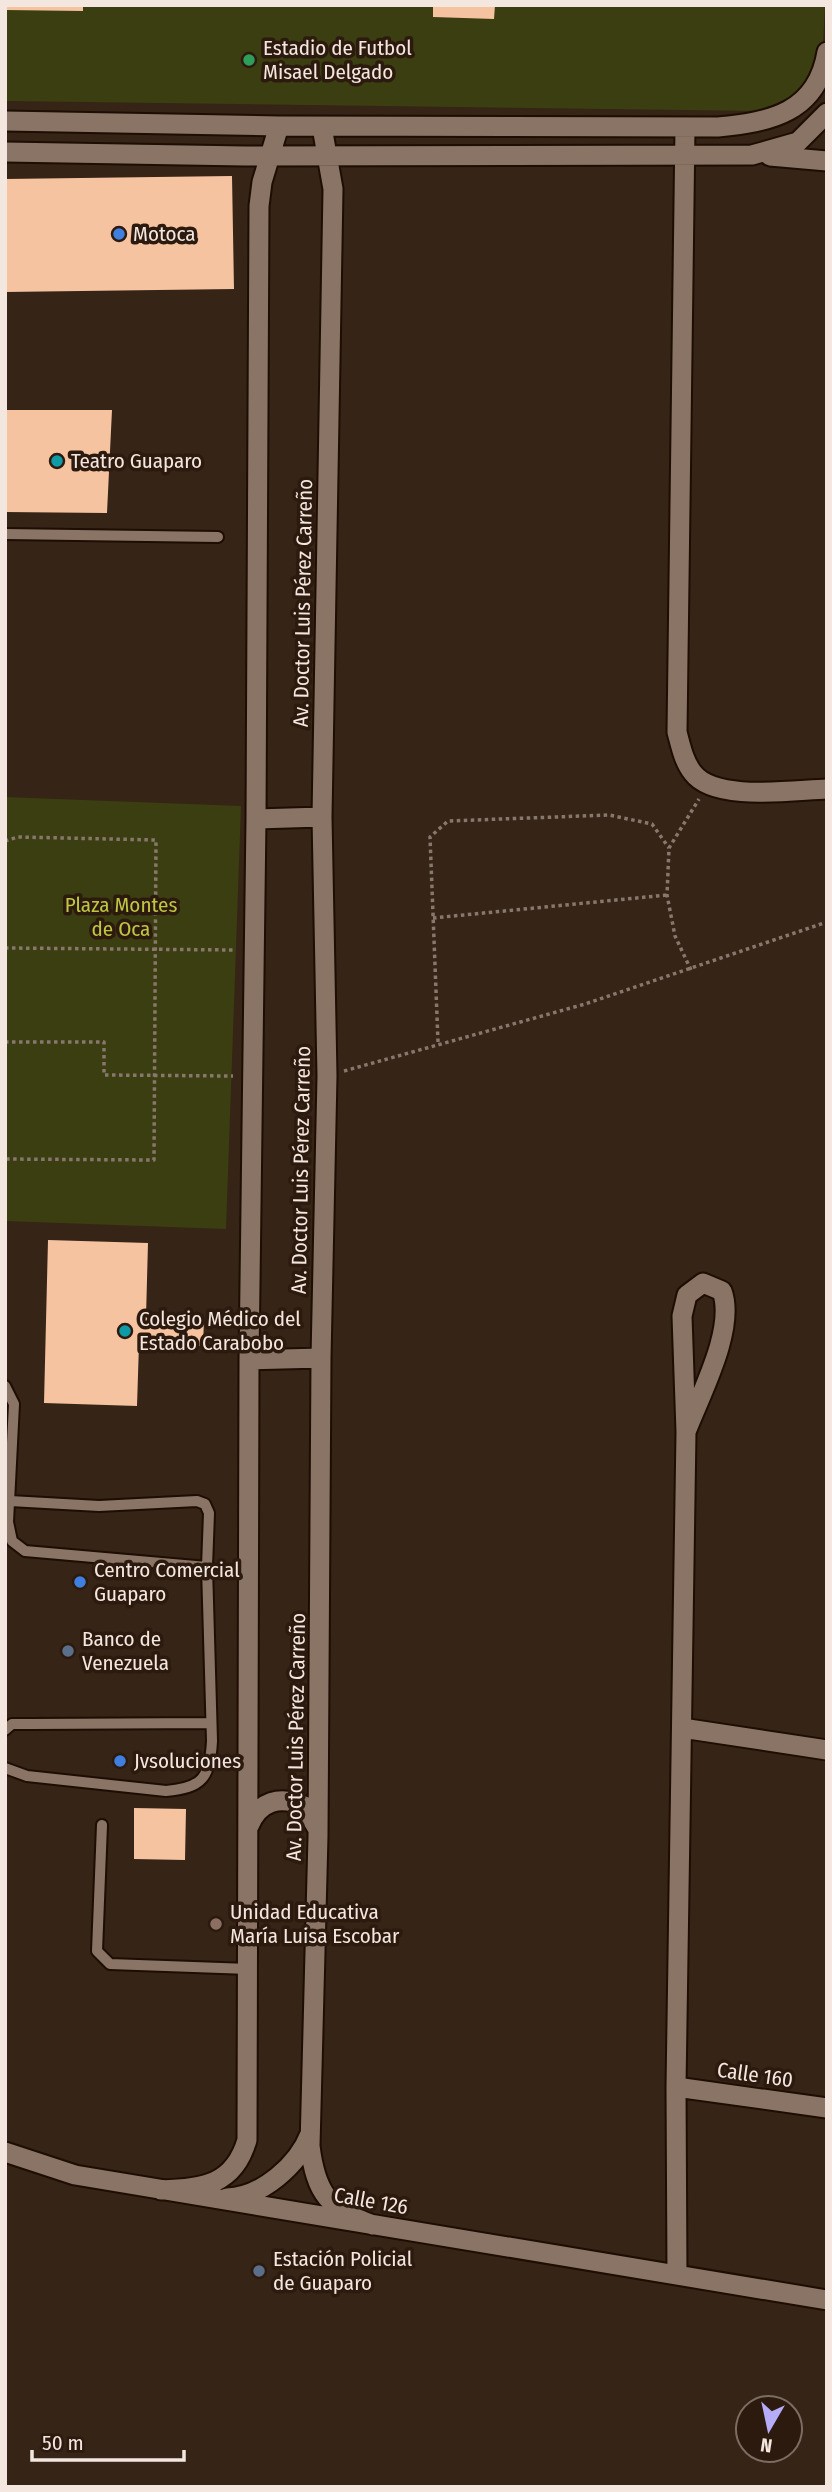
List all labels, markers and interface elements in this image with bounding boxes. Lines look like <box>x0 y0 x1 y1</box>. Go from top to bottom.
place label: Estadio de Futbol Misael Delgado <box>263 35 412 85</box>
marker: Estadio de Futbol Misael Delgado <box>241 52 257 68</box>
place label: Motoca <box>133 221 196 247</box>
marker: Motoca <box>111 226 127 242</box>
place label: Teatro Guaparo <box>71 448 202 474</box>
marker: Teatro Guaparo <box>49 453 65 469</box>
street label: Av. Doctor Luis Pérez Carreño <box>288 479 318 727</box>
park label: Plaza Montes de Oca <box>65 892 177 942</box>
street label: Av. Doctor Luis Pérez Carreño <box>286 1046 316 1294</box>
place label: Colegio Médico del Estado Carabobo <box>139 1306 301 1356</box>
marker: Colegio Médico del Estado Carabobo <box>117 1323 133 1339</box>
place label: Centro Comercial Guaparo <box>94 1557 240 1607</box>
marker: Centro Comercial Guaparo <box>72 1574 88 1590</box>
street label: Av. Doctor Luis Pérez Carreño <box>281 1613 311 1861</box>
place label: Banco de Venezuela <box>82 1626 169 1676</box>
marker: Banco de Venezuela <box>60 1643 76 1659</box>
place label: Jvsoluciones <box>134 1748 241 1774</box>
marker: Jvsoluciones <box>112 1753 128 1769</box>
place label: Unidad Educativa María Luisa Escobar <box>230 1899 400 1949</box>
marker: Unidad Educativa María Luisa Escobar <box>208 1916 224 1932</box>
street label: Calle 160 <box>715 2057 795 2093</box>
street label: Calle 126 <box>332 2182 410 2220</box>
place label: Estación Policial de Guaparo <box>273 2246 413 2296</box>
marker: Estación Policial de Guaparo <box>251 2263 267 2279</box>
north arrow <box>734 2394 804 2464</box>
scale bar <box>32 2418 184 2462</box>
text: 50 m <box>42 2430 84 2456</box>
text: N <box>759 2433 774 2458</box>

